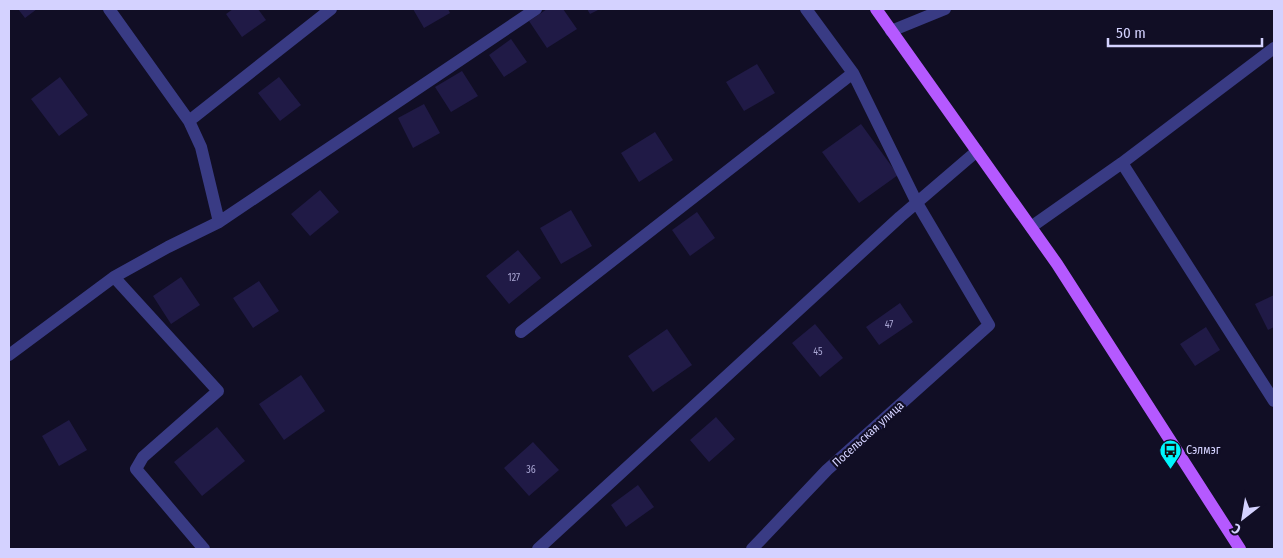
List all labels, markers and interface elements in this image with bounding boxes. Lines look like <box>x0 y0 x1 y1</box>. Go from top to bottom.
scale bar <box>1108 15 1262 47</box>
text: 50 m <box>1116 24 1146 42</box>
house number: 127 <box>508 272 520 284</box>
house number: 47 <box>885 319 893 331</box>
house number: 45 <box>813 346 823 358</box>
street label: Посельская улица <box>829 398 907 470</box>
bus stop icon: Сэлмэг <box>1158 438 1182 469</box>
place label: Сэлмэг <box>1186 443 1221 457</box>
house number: 36 <box>526 464 536 476</box>
north arrow <box>1218 493 1268 543</box>
text: С <box>1228 519 1244 538</box>

